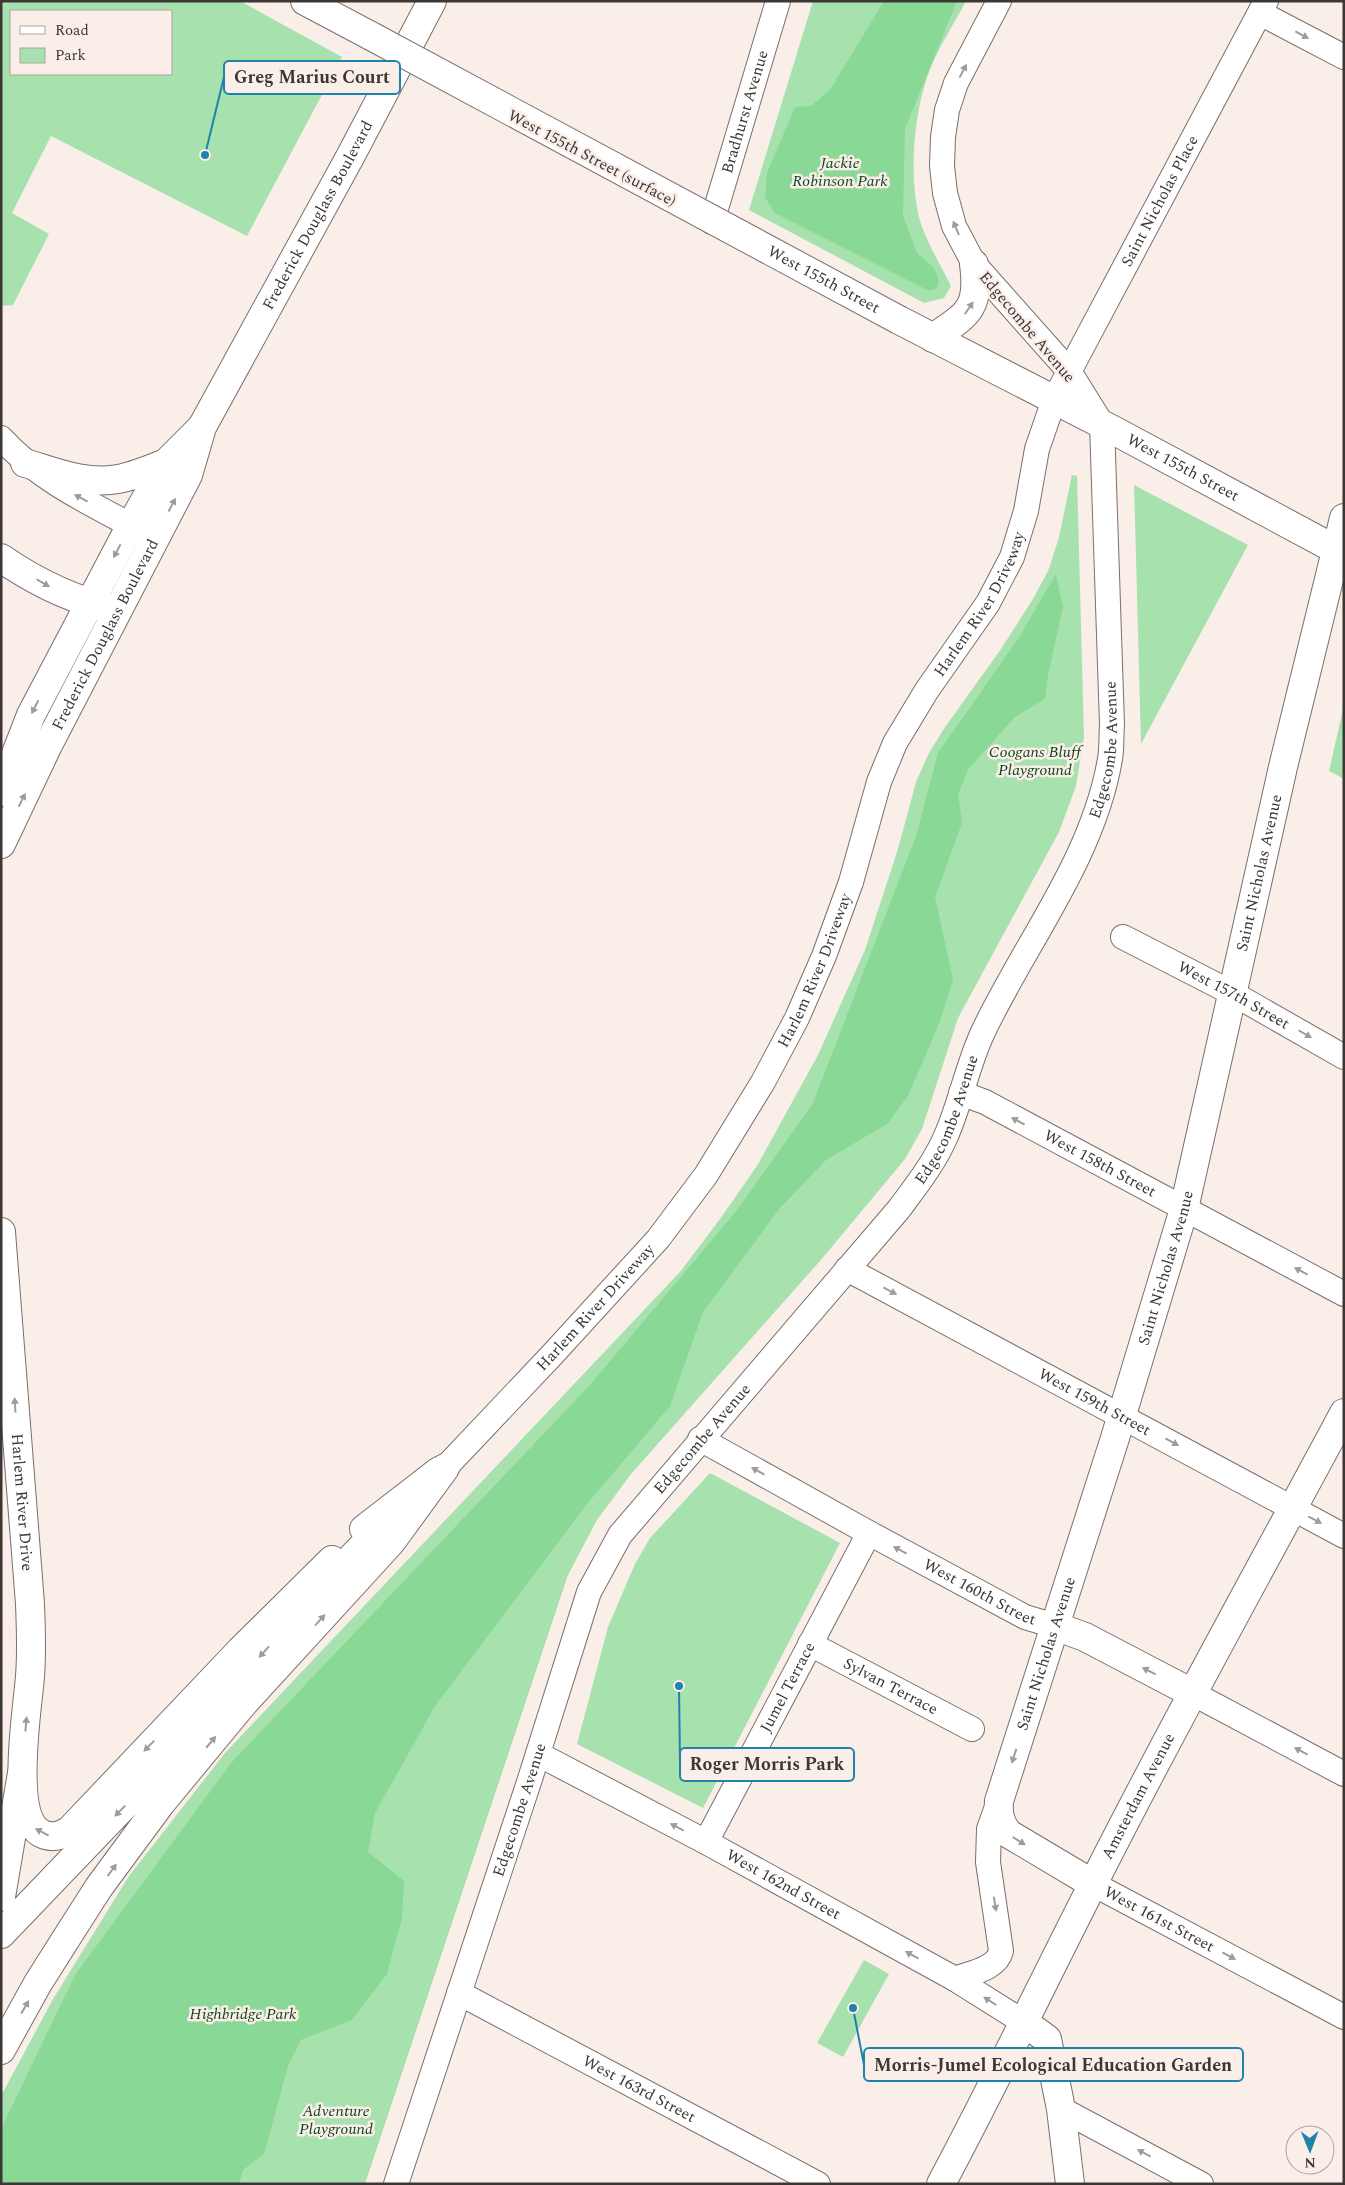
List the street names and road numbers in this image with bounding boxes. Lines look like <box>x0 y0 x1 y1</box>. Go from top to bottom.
street label: Bradhurst Avenue <box>715 47 775 176</box>
street label: West 155th Street (surface) <box>504 103 680 213</box>
street label: Frederick Douglass Boulevard <box>256 116 379 314</box>
street label: Saint Nicholas Place <box>1115 131 1205 271</box>
street label: West 155th Street <box>763 239 885 320</box>
street label: Edgecombe Avenue <box>973 266 1081 388</box>
street label: West 155th Street <box>1122 427 1244 508</box>
street label: Harlem River Driveway <box>928 527 1031 682</box>
street label: Frederick Douglass Boulevard <box>46 535 165 734</box>
street label: Edgecombe Avenue <box>1083 681 1124 822</box>
street label: Saint Nicholas Avenue <box>1230 792 1289 954</box>
street label: Harlem River Driveway <box>771 889 858 1052</box>
street label: West 157th Street <box>1173 955 1294 1036</box>
street label: Edgecombe Avenue <box>909 1052 985 1190</box>
street label: West 158th Street <box>1039 1124 1161 1204</box>
street label: Saint Nicholas Avenue <box>1132 1188 1200 1348</box>
street label: Harlem River Driveway <box>531 1237 661 1377</box>
street label: West 159th Street <box>1034 1362 1155 1442</box>
street label: Edgecombe Avenue <box>648 1378 757 1500</box>
street label: Harlem River Drive <box>5 1432 39 1572</box>
street label: West 160th Street <box>919 1552 1039 1632</box>
street label: Saint Nicholas Avenue <box>1010 1574 1082 1734</box>
street label: Jumel Terrace <box>754 1638 821 1737</box>
street label: Sylvan Terrace <box>839 1652 942 1721</box>
street label: Amsterdam Avenue <box>1095 1729 1181 1864</box>
street label: Edgecombe Avenue <box>486 1740 553 1880</box>
street label: West 162nd Street <box>722 1843 846 1926</box>
street label: West 161st Street <box>1100 1880 1219 1958</box>
street label: West 163rd Street <box>578 2049 700 2129</box>

